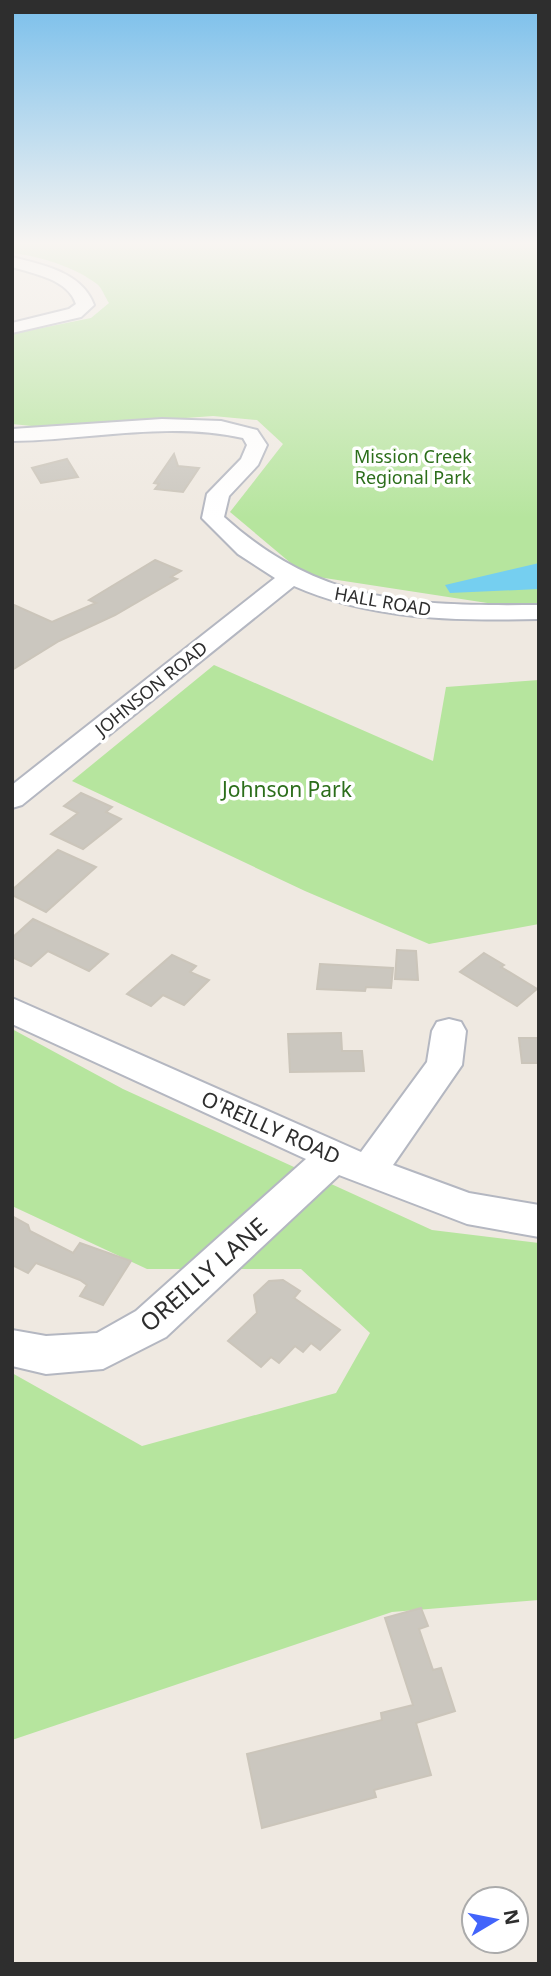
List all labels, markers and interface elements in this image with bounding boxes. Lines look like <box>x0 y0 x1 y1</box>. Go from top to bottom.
park label: Mission Creek Regional Park <box>354 444 472 489</box>
street label: HALL ROAD <box>333 581 433 621</box>
street label: JOHNSON ROAD <box>88 635 212 742</box>
park label: Johnson Park <box>220 775 353 803</box>
street label: O'REILLY ROAD <box>197 1084 345 1170</box>
street label: OREILLY LANE <box>132 1209 274 1339</box>
north arrow <box>460 1885 530 1955</box>
text: N <box>498 1907 526 1927</box>

